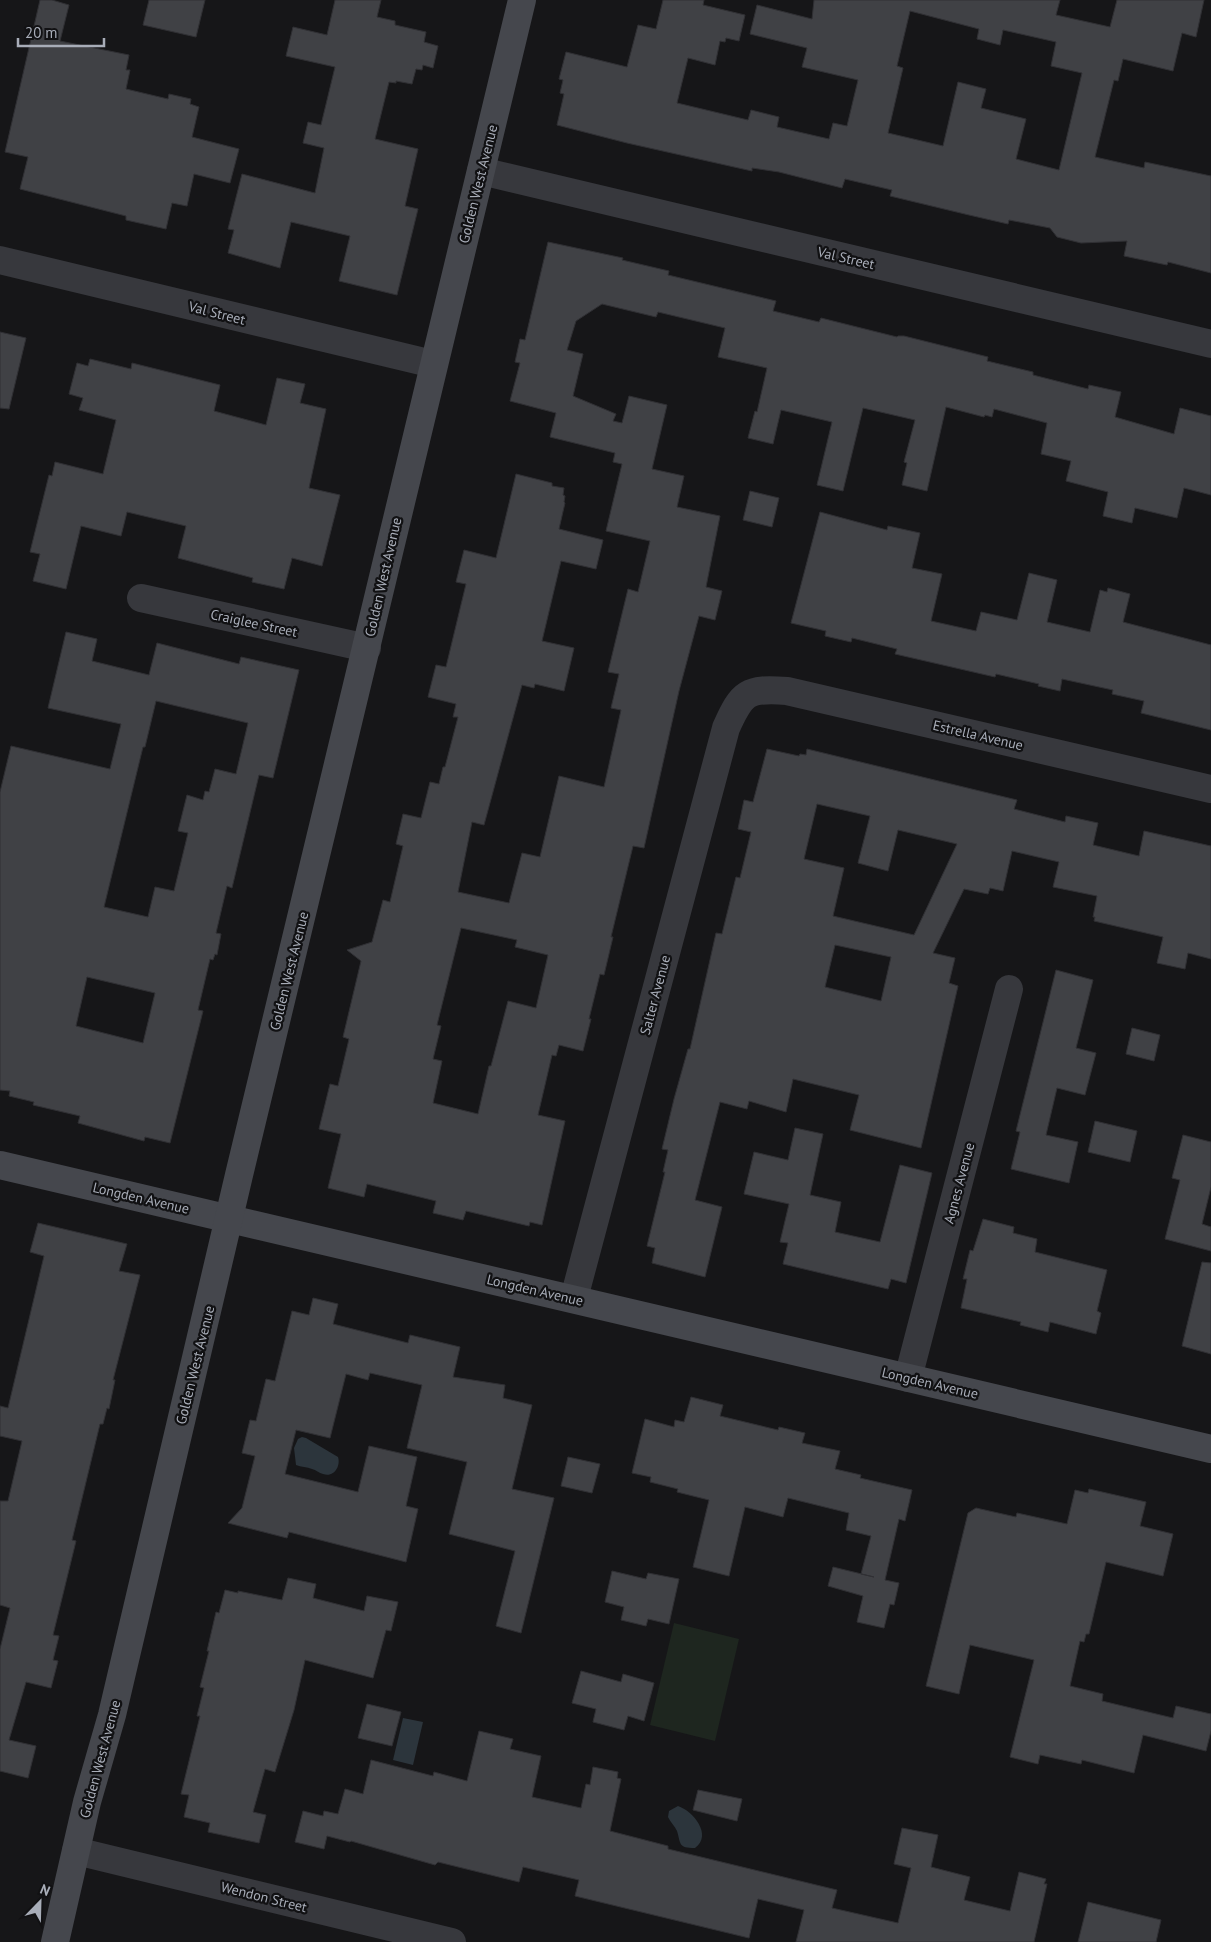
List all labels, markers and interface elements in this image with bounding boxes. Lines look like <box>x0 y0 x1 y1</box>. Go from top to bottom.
scale bar <box>18 15 104 47</box>
text: 20 m <box>25 23 58 42</box>
street label: Golden West Avenue <box>455 123 501 245</box>
street label: Val Street <box>815 243 876 273</box>
street label: Val Street <box>186 297 247 329</box>
street label: Golden West Avenue <box>361 516 405 638</box>
street label: Craiglee Street <box>209 605 299 641</box>
street label: Estrella Avenue <box>931 716 1025 754</box>
street label: Golden West Avenue <box>266 910 312 1032</box>
street label: Salter Avenue <box>636 953 674 1037</box>
street label: Agnes Avenue <box>940 1140 978 1226</box>
street label: Longden Avenue <box>91 1178 191 1218</box>
street label: Longden Avenue <box>485 1270 585 1310</box>
street label: Golden West Avenue <box>172 1304 218 1426</box>
street label: Longden Avenue <box>880 1363 980 1403</box>
street label: Golden West Avenue <box>76 1698 124 1820</box>
north arrow <box>15 1877 65 1927</box>
street label: Wendon Street <box>219 1878 309 1916</box>
text: N <box>37 1880 53 1900</box>

